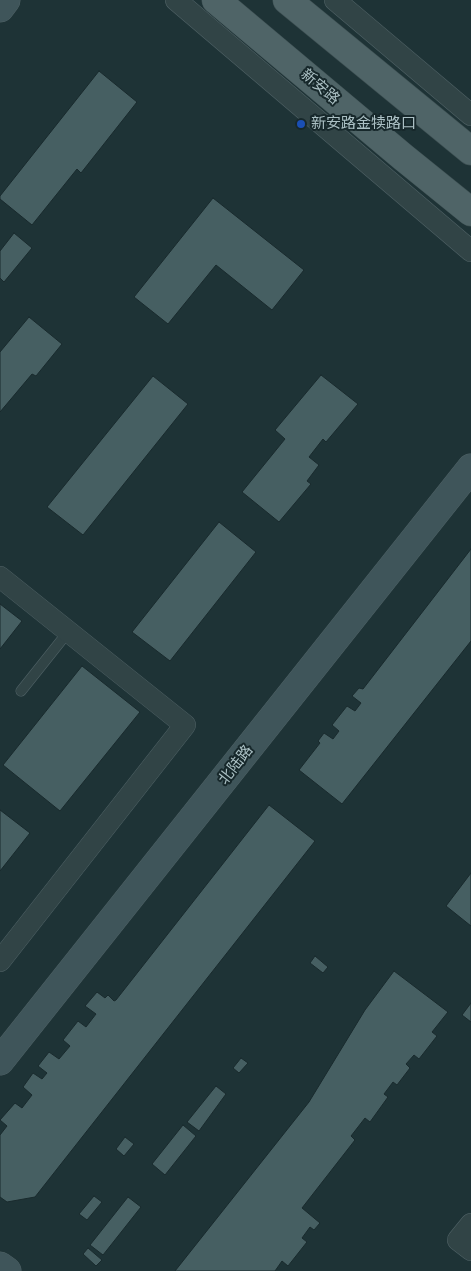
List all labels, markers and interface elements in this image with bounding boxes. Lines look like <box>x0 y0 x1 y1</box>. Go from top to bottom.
street label: 新安路 <box>297 66 343 108</box>
place label: 新安路金犊路口 <box>311 115 416 133</box>
marker: 新安路金犊路口 <box>295 118 307 130</box>
street label: 北陆路 <box>215 742 257 788</box>

